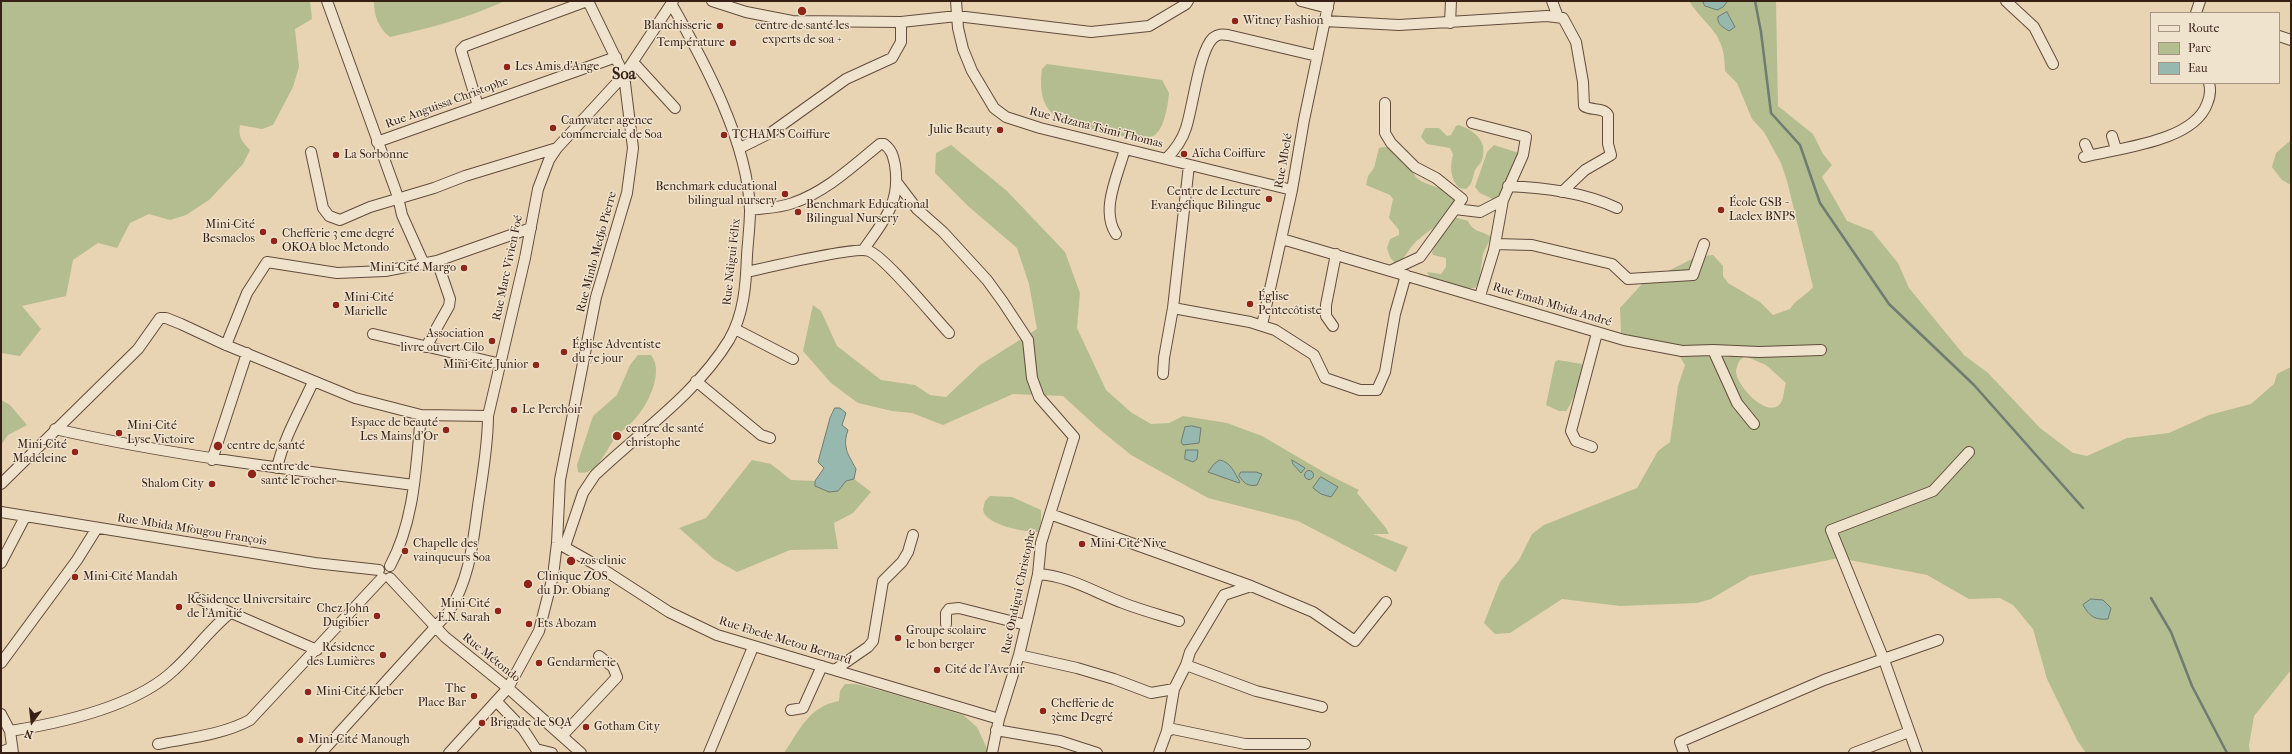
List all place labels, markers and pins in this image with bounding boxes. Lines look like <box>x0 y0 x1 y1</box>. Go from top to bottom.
marker: centre de santé les experts de soa + <box>796 5 808 17</box>
place label: Witney Fashion <box>1243 14 1324 28</box>
marker: Witney Fashion <box>1230 16 1240 26</box>
place label: Blanchisserie <box>644 19 712 33</box>
place label: centre de santé les experts de soa + <box>755 19 849 47</box>
marker: Blanchisserie <box>715 21 725 31</box>
place label: Température <box>657 36 725 50</box>
marker: Température <box>728 38 738 48</box>
place label: Les Amis d'Ange <box>515 60 599 74</box>
marker: Les Amis d'Ange <box>502 62 512 72</box>
place label: Camwater agence commerciale de Soa <box>561 114 662 142</box>
marker: Camwater agence commerciale de Soa <box>548 123 558 133</box>
place label: Julie Beauty <box>929 123 992 137</box>
marker: Julie Beauty <box>995 125 1005 135</box>
place label: TCHAM'S Coiffure <box>732 128 830 142</box>
marker: TCHAM'S Coiffure <box>719 130 729 140</box>
place label: Aïcha Coiffure <box>1192 147 1266 161</box>
place label: La Sorbonne <box>344 148 409 162</box>
marker: Aïcha Coiffure <box>1179 149 1189 159</box>
marker: La Sorbonne <box>331 150 341 160</box>
place label: Benchmark educational bilingual nursery <box>655 180 777 208</box>
place label: Centre de Lecture Evangélique Bilingue <box>1150 185 1261 213</box>
marker: Benchmark educational bilingual nursery <box>780 189 790 199</box>
marker: Centre de Lecture Evangélique Bilingue <box>1264 194 1274 204</box>
place label: École GSB - Laclex BNPS <box>1729 196 1795 224</box>
place label: Benchmark Educational Bilingual Nursery <box>806 198 929 226</box>
marker: École GSB - Laclex BNPS <box>1716 205 1726 215</box>
marker: Benchmark Educational Bilingual Nursery <box>793 207 803 217</box>
place label: Mini-Cité Besmaclos <box>202 218 255 246</box>
marker: Mini-Cité Besmaclos <box>258 227 268 237</box>
place label: Chefferie 3 eme degré OKOA bloc Metondo <box>282 227 395 255</box>
marker: Chefferie 3 eme degré OKOA bloc Metondo <box>269 236 279 246</box>
place label: Mini-Cité Margo <box>370 261 456 275</box>
marker: Mini-Cité Margo <box>459 263 469 273</box>
place label: Église Pentecôtiste <box>1258 290 1322 318</box>
place label: Mini-Cité Marielle <box>344 291 394 319</box>
marker: Église Pentecôtiste <box>1245 299 1255 309</box>
marker: Mini-Cité Marielle <box>331 300 341 310</box>
place label: Association livre ouvert Cilo <box>401 327 484 355</box>
marker: Association livre ouvert Cilo <box>487 336 497 346</box>
place label: Église Adventiste du 7e jour <box>572 338 661 366</box>
marker: Église Adventiste du 7e jour <box>559 347 569 357</box>
place label: Mini-Cité Junior <box>443 358 528 372</box>
marker: Mini-Cité Junior <box>531 360 541 370</box>
place label: Le Perchoir <box>522 403 582 417</box>
marker: Le Perchoir <box>509 405 519 415</box>
place label: Espace de beauté Les Mains d'Or <box>351 416 438 444</box>
place label: Mini-Cité Lyse Victoire <box>127 419 195 447</box>
place label: centre de santé christophe <box>626 422 704 450</box>
marker: Espace de beauté Les Mains d'Or <box>441 425 451 435</box>
marker: Mini-Cité Lyse Victoire <box>114 428 124 438</box>
marker: centre de santé christophe <box>611 430 623 442</box>
place label: Mini-Cité Madeleine <box>13 438 67 466</box>
place label: centre de santé <box>227 439 305 453</box>
marker: centre de santé <box>212 440 224 452</box>
marker: Mini-Cité Madeleine <box>70 447 80 457</box>
place label: centre de santé le rocher <box>261 460 336 488</box>
marker: centre de santé le rocher <box>246 468 258 480</box>
place label: Shalom City <box>142 477 204 491</box>
marker: Shalom City <box>207 479 217 489</box>
place label: Chapelle des vainqueurs Soa <box>413 537 490 565</box>
place label: Mini-Cité Nive <box>1090 537 1166 551</box>
marker: Mini-Cité Nive <box>1077 539 1087 549</box>
marker: Chapelle des vainqueurs Soa <box>400 546 410 556</box>
place label: zos clinic <box>580 554 626 568</box>
marker: zos clinic <box>565 555 577 567</box>
place label: Mini-Cité Mandah <box>83 570 178 584</box>
place label: Clinique ZOS du Dr. Obiang <box>537 570 610 598</box>
marker: Mini-Cité Mandah <box>70 572 80 582</box>
marker: Clinique ZOS du Dr. Obiang <box>522 578 534 590</box>
place label: Résidence Universitaire de l'Amitié <box>187 593 311 621</box>
place label: Mini-Cité E.N. Sarah <box>438 597 490 625</box>
marker: Résidence Universitaire de l'Amitié <box>174 602 184 612</box>
place label: Chez John Dugibier <box>316 602 369 630</box>
marker: Mini-Cité E.N. Sarah <box>493 606 503 616</box>
marker: Chez John Dugibier <box>372 611 382 621</box>
place label: Ets Abozam <box>537 617 597 631</box>
marker: Ets Abozam <box>524 619 534 629</box>
place label: Groupe scolaire le bon berger <box>906 624 986 652</box>
marker: Groupe scolaire le bon berger <box>893 633 903 643</box>
place label: Résidence des Lumières <box>307 641 375 669</box>
marker: Résidence des Lumières <box>378 650 388 660</box>
place label: Gendarmerie <box>547 656 616 670</box>
marker: Gendarmerie <box>534 658 544 668</box>
place label: Cité de l'Avenir <box>945 663 1024 677</box>
marker: Cité de l'Avenir <box>932 665 942 675</box>
place label: The Place Bar <box>418 682 466 710</box>
place label: Mini-Cité Kleber <box>316 685 404 699</box>
marker: Mini-Cité Kleber <box>303 687 313 697</box>
marker: The Place Bar <box>469 691 479 701</box>
place label: Chefferie de 3ème Degré <box>1051 697 1114 725</box>
marker: Chefferie de 3ème Degré <box>1038 706 1048 716</box>
place label: Brigade de SOA <box>490 716 572 730</box>
marker: Brigade de SOA <box>477 718 487 728</box>
place label: Gotham City <box>594 720 660 734</box>
marker: Gotham City <box>581 722 591 732</box>
place label: Mini-Cité Manough <box>308 733 410 747</box>
marker: Mini-Cité Manough <box>295 735 305 745</box>

